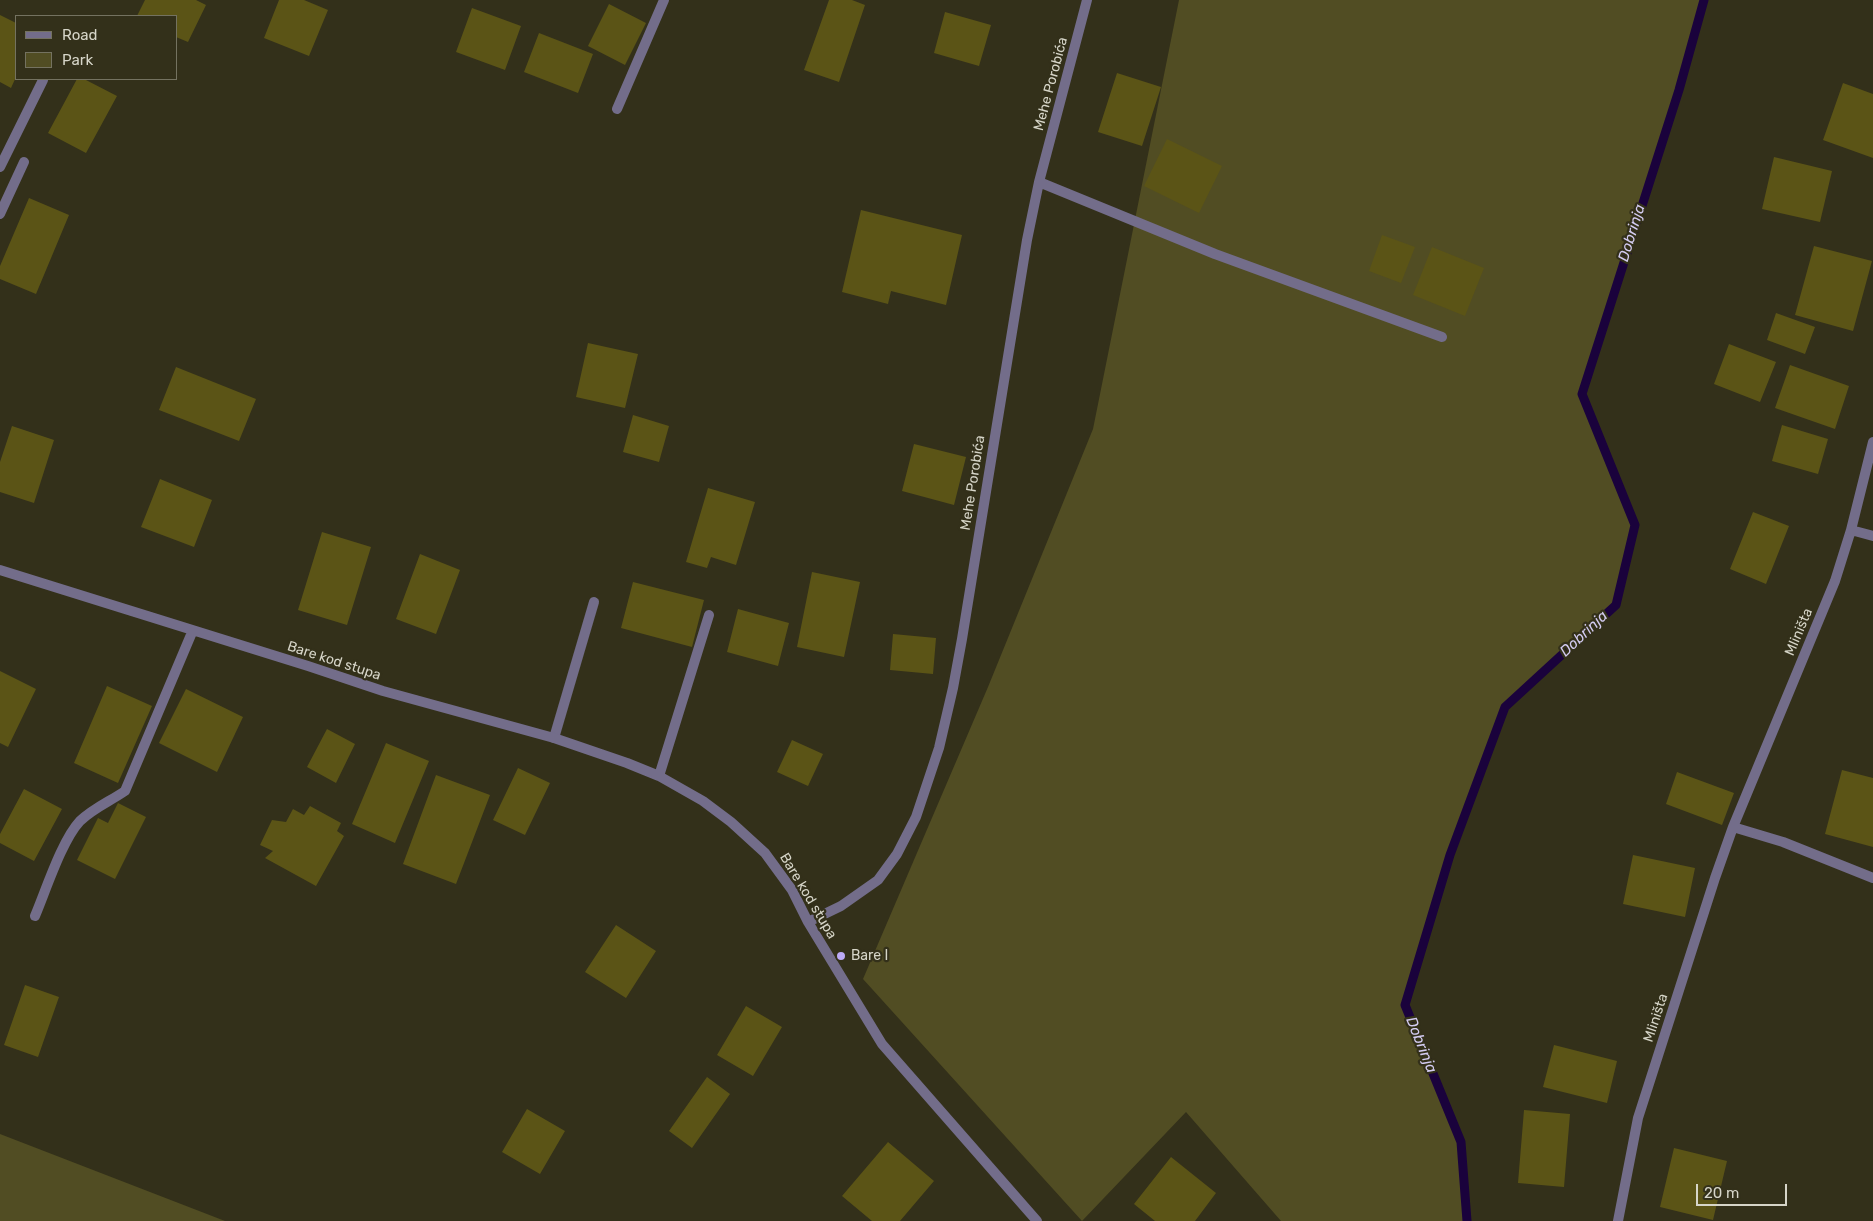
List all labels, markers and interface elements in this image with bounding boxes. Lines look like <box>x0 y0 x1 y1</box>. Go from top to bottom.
legend <box>15 15 178 80</box>
text: Road <box>62 26 98 44</box>
street label: Mehe Porobića <box>1030 35 1072 133</box>
text: Park <box>62 51 93 69</box>
water label: Dobrinja <box>1615 202 1649 264</box>
street label: Mehe Porobića <box>957 434 989 532</box>
street label: Mliništa <box>1781 606 1817 658</box>
water label: Dobrinja <box>1556 607 1612 661</box>
street label: Bare kod stupa <box>285 638 383 684</box>
street label: Bare kod stupa <box>776 850 840 942</box>
place label: Bare I <box>851 948 888 964</box>
marker: Bare I <box>835 950 847 962</box>
street label: Mliništa <box>1640 992 1672 1044</box>
water label: Dobrinja <box>1402 1014 1440 1076</box>
scale bar <box>1698 1174 1789 1206</box>
text: 20 m <box>1704 1184 1739 1202</box>

